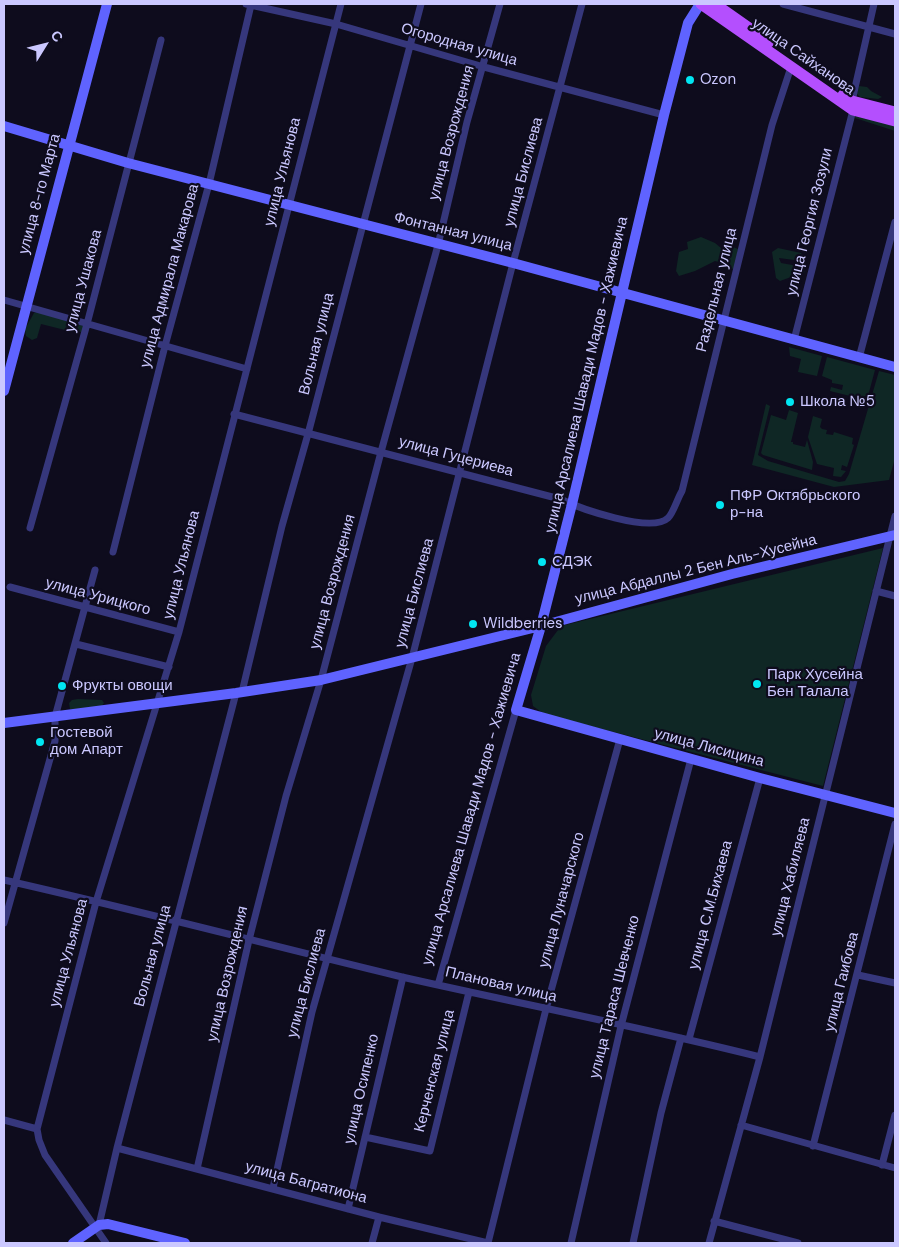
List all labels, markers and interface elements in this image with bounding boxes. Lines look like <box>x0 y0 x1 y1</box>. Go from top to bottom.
street label: улица Сайханова <box>748 15 858 99</box>
north arrow <box>20 20 70 70</box>
street label: Огородная улица <box>399 20 519 70</box>
text: С <box>47 27 67 46</box>
street label: улица Возрождения <box>425 64 479 202</box>
place label: Ozon <box>700 71 736 89</box>
marker: Ozon <box>684 74 696 86</box>
street label: улица Бислиева <box>501 115 547 229</box>
street label: улица Ульянова <box>261 116 305 228</box>
street label: улица 8-го Марта <box>15 132 65 256</box>
street label: улица Георгия Зозули <box>783 146 837 298</box>
street label: улица Адмирала Макарова <box>137 182 203 370</box>
street label: Фонтанная улица <box>392 209 514 255</box>
street label: улица Арсалиева Шавади Мадов - Хажиевича <box>542 215 632 535</box>
street label: Раздельная улица <box>693 226 741 354</box>
street label: улица Ушакова <box>62 228 106 334</box>
street label: Вольная улица <box>296 291 338 397</box>
place label: Школа №5 <box>800 393 875 411</box>
marker: Школа №5 <box>784 396 796 408</box>
street label: улица Гуцериева <box>397 433 515 481</box>
place label: ПФР Октябрьского р-на <box>730 487 860 522</box>
marker: ПФР Октябрьского р-на <box>714 499 726 511</box>
street label: улица Ульянова <box>160 509 204 621</box>
street label: улица Возрождения <box>306 513 360 651</box>
street label: улица Абдаллы 2 Бен Аль-Хусейна <box>573 531 819 609</box>
street label: улица Бислиева <box>392 536 438 650</box>
place label: СДЭК <box>552 553 592 571</box>
marker: СДЭК <box>536 556 548 568</box>
street label: улица Урицкого <box>44 574 152 620</box>
place label: Wildberries <box>483 615 563 633</box>
marker: Wildberries <box>467 618 479 630</box>
street label: улица Арсалиева Шавади Мадов - Хажиевича <box>419 651 525 967</box>
place label: Парк Хусейна Бен Талала <box>767 666 863 701</box>
place label: Фрукты овощи <box>72 677 173 695</box>
marker: Парк Хусейна Бен Талала <box>751 678 763 690</box>
marker: Фрукты овощи <box>56 680 68 692</box>
place label: Гостевой дом Апарт <box>50 724 123 759</box>
street label: улица Лисицина <box>652 725 766 771</box>
marker: Гостевой дом Апарт <box>34 736 46 748</box>
street label: улица Хабиляева <box>768 816 814 938</box>
street label: улица Луначарского <box>535 830 589 970</box>
street label: улица С.М.Бихаева <box>685 838 737 972</box>
street label: улица Ульянова <box>46 897 92 1009</box>
street label: Вольная улица <box>131 903 175 1009</box>
street label: улица Возрождения <box>204 904 252 1044</box>
street label: улица Тараса Шевченко <box>586 914 644 1080</box>
street label: улица Бислиева <box>284 926 330 1040</box>
street label: улица Гаибова <box>821 930 863 1034</box>
street label: Плановая улица <box>443 963 559 1007</box>
street label: Керченская улица <box>411 1008 459 1134</box>
street label: улица Осипенко <box>341 1032 383 1146</box>
street label: улица Багратиона <box>243 1158 369 1208</box>

